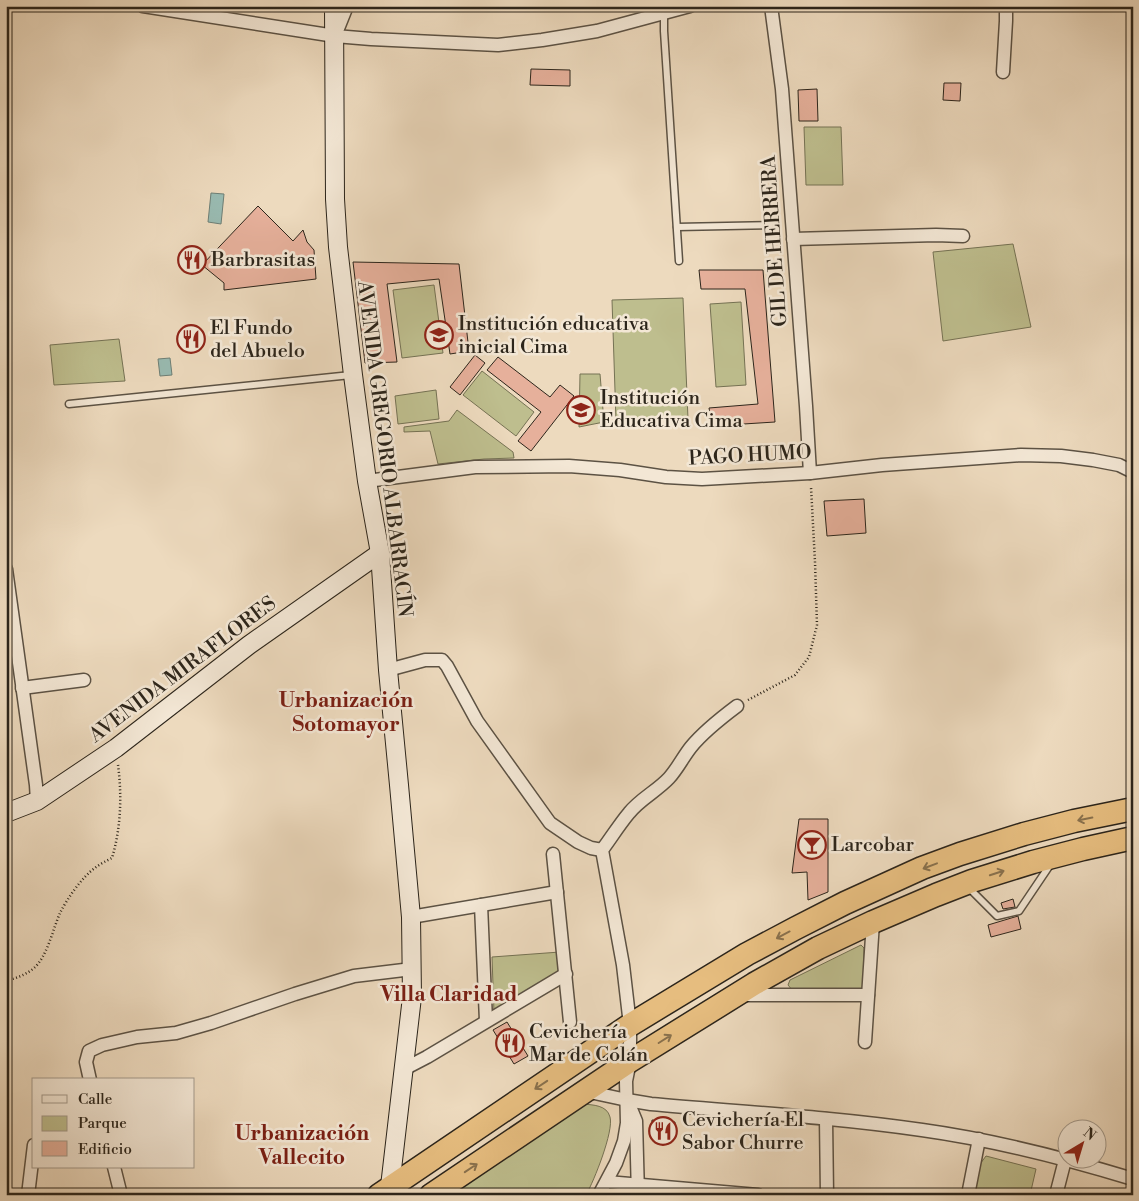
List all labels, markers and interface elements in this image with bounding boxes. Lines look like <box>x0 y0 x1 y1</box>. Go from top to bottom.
street label: GIL DE HERRERA <box>756 153 793 328</box>
restaurant icon: Barbrasitas <box>177 245 207 275</box>
place label: Barbrasitas <box>210 248 315 273</box>
street label: AVENIDA GREGORIO ALBARRACÍN <box>351 278 418 619</box>
place label: Institución educativa inicial Cima <box>458 312 650 360</box>
place label: El Fundo del Abuelo <box>210 316 305 364</box>
school or university icon: Institución educativa inicial Cima <box>424 320 454 350</box>
restaurant icon: El Fundo del Abuelo <box>176 324 206 354</box>
place label: Institución Educativa Cima <box>600 386 743 434</box>
school or university icon: Institución Educativa Cima <box>566 395 596 425</box>
street label: PAGO HUMO <box>688 440 812 472</box>
street label: AVENIDA MIRAFLORES <box>84 591 282 749</box>
district label: Urbanización Sotomayor <box>279 688 413 738</box>
one-way arrow <box>1077 814 1093 824</box>
bar icon: Larcobar <box>797 830 827 860</box>
place label: Larcobar <box>831 833 915 858</box>
one-way arrow <box>922 862 938 871</box>
one-way arrow <box>989 868 1005 877</box>
one-way arrow <box>776 931 791 940</box>
district label: Villa Claridad <box>379 982 518 1008</box>
place label: Cevichería Mar de Colán <box>529 1020 648 1068</box>
restaurant icon: Cevichería Mar de Colán <box>495 1028 525 1058</box>
one-way arrow <box>658 1033 672 1044</box>
legend <box>32 1078 195 1168</box>
one-way arrow <box>534 1080 548 1090</box>
text: Calle <box>78 1090 112 1109</box>
place label: Cevichería El Sabor Churre <box>682 1108 804 1156</box>
text: Parque <box>78 1114 127 1133</box>
restaurant icon: Cevichería El Sabor Churre <box>648 1116 678 1146</box>
north arrow <box>1056 1118 1106 1168</box>
district label: Urbanización Vallecito <box>235 1121 369 1171</box>
text: N <box>1079 1124 1099 1145</box>
text: Edificio <box>78 1140 132 1159</box>
one-way arrow <box>464 1162 478 1172</box>

